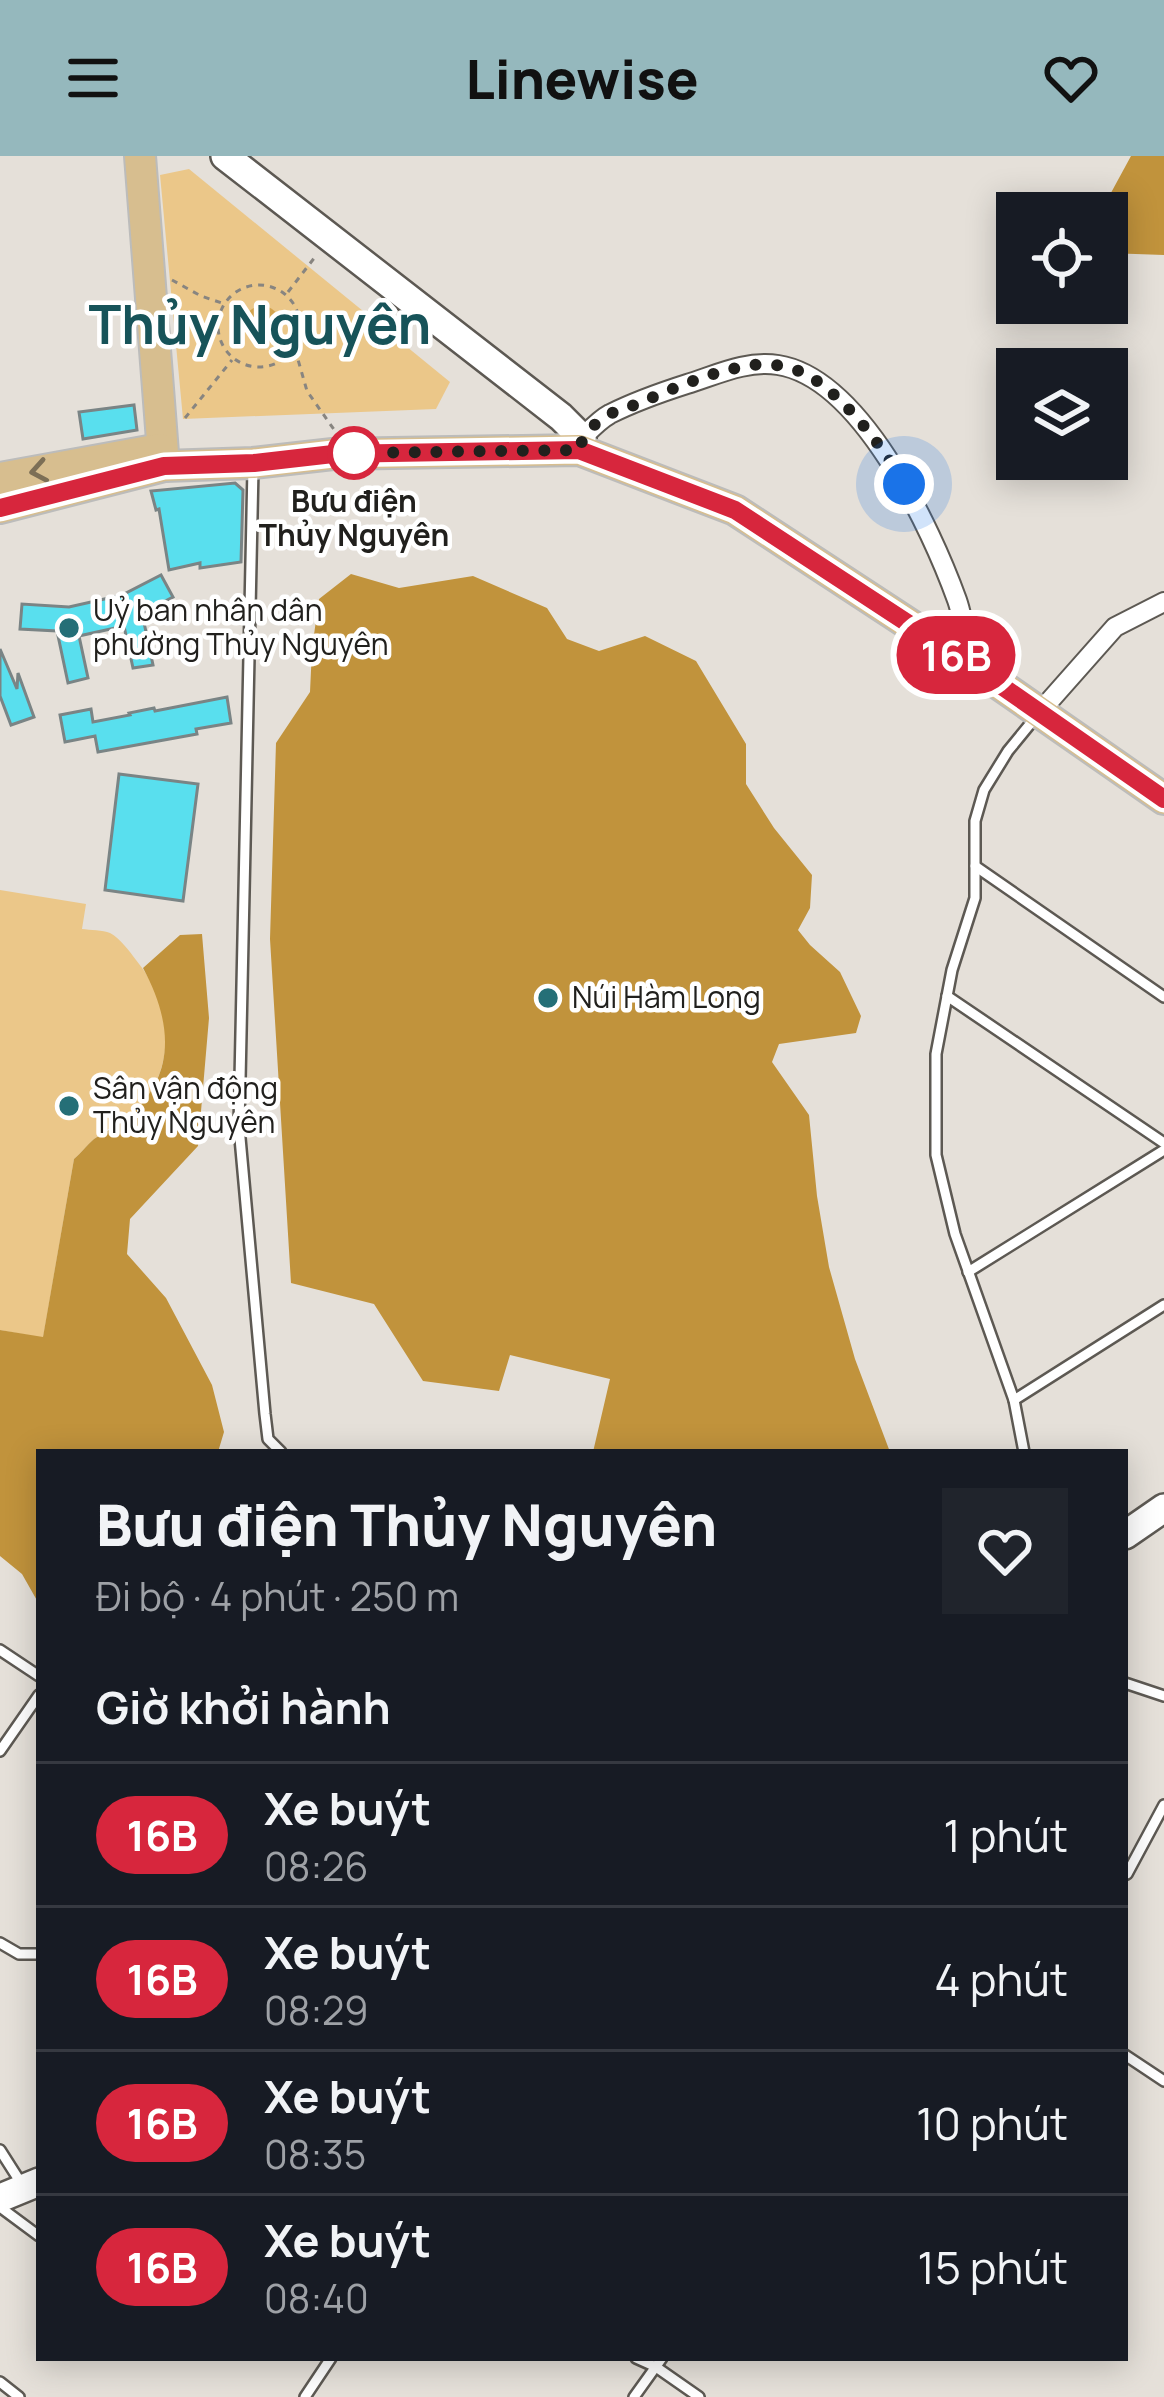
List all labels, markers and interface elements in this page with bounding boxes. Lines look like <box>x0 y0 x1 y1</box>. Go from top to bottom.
text: Linewise <box>465 41 699 115</box>
icon: menu <box>60 45 126 111</box>
icon: heart <box>1038 45 1104 111</box>
map controls <box>996 192 1128 480</box>
button: locate <box>996 192 1128 324</box>
district label: Thủy Nguyên <box>89 286 431 360</box>
button: layers <box>996 348 1128 480</box>
marker: Bưu điện Thủy Nguyên <box>329 428 379 478</box>
your location <box>874 454 934 514</box>
one-way arrow <box>29 457 49 482</box>
place label: Bưu điện Thủy Nguyên <box>259 480 449 555</box>
place label: Uỷ ban nhân dân phường Thủy Nguyên <box>93 589 388 664</box>
marker: Uỷ ban nhân dân phường Thủy Nguyên <box>56 615 82 641</box>
line badge: 16B <box>887 616 1025 694</box>
text: 16B <box>920 626 992 684</box>
place label: Núi Hàm Long <box>572 976 761 1017</box>
marker: Núi Hàm Long <box>535 985 561 1011</box>
place label: Sân vận động Thủy Nguyên <box>93 1067 278 1142</box>
marker: Sân vận động Thủy Nguyên <box>56 1093 82 1119</box>
text: Bưu điện Thủy Nguyên <box>96 1485 717 1563</box>
button: heart <box>942 1488 1068 1614</box>
text: Đi bộ · 4 phút · 250 m <box>96 1569 459 1623</box>
text: Giờ khởi hành <box>96 1676 391 1738</box>
text: Xe buýt <box>264 1777 431 1839</box>
text: 1 phút <box>943 1804 1068 1866</box>
text: 16B <box>126 1806 198 1864</box>
text: 08:26 <box>264 1839 369 1893</box>
text: Xe buýt <box>264 1921 431 1983</box>
text: 4 phút <box>934 1948 1068 2010</box>
text: 16B <box>126 1950 198 2008</box>
text: 08:29 <box>264 1983 369 2037</box>
text: Xe buýt <box>264 2065 431 2127</box>
text: 10 phút <box>916 2092 1068 2154</box>
text: 16B <box>126 2094 198 2152</box>
text: 08:35 <box>264 2127 366 2181</box>
text: Xe buýt <box>264 2209 431 2271</box>
text: 15 phút <box>917 2236 1068 2298</box>
text: 16B <box>126 2238 198 2296</box>
text: 08:40 <box>264 2271 369 2325</box>

